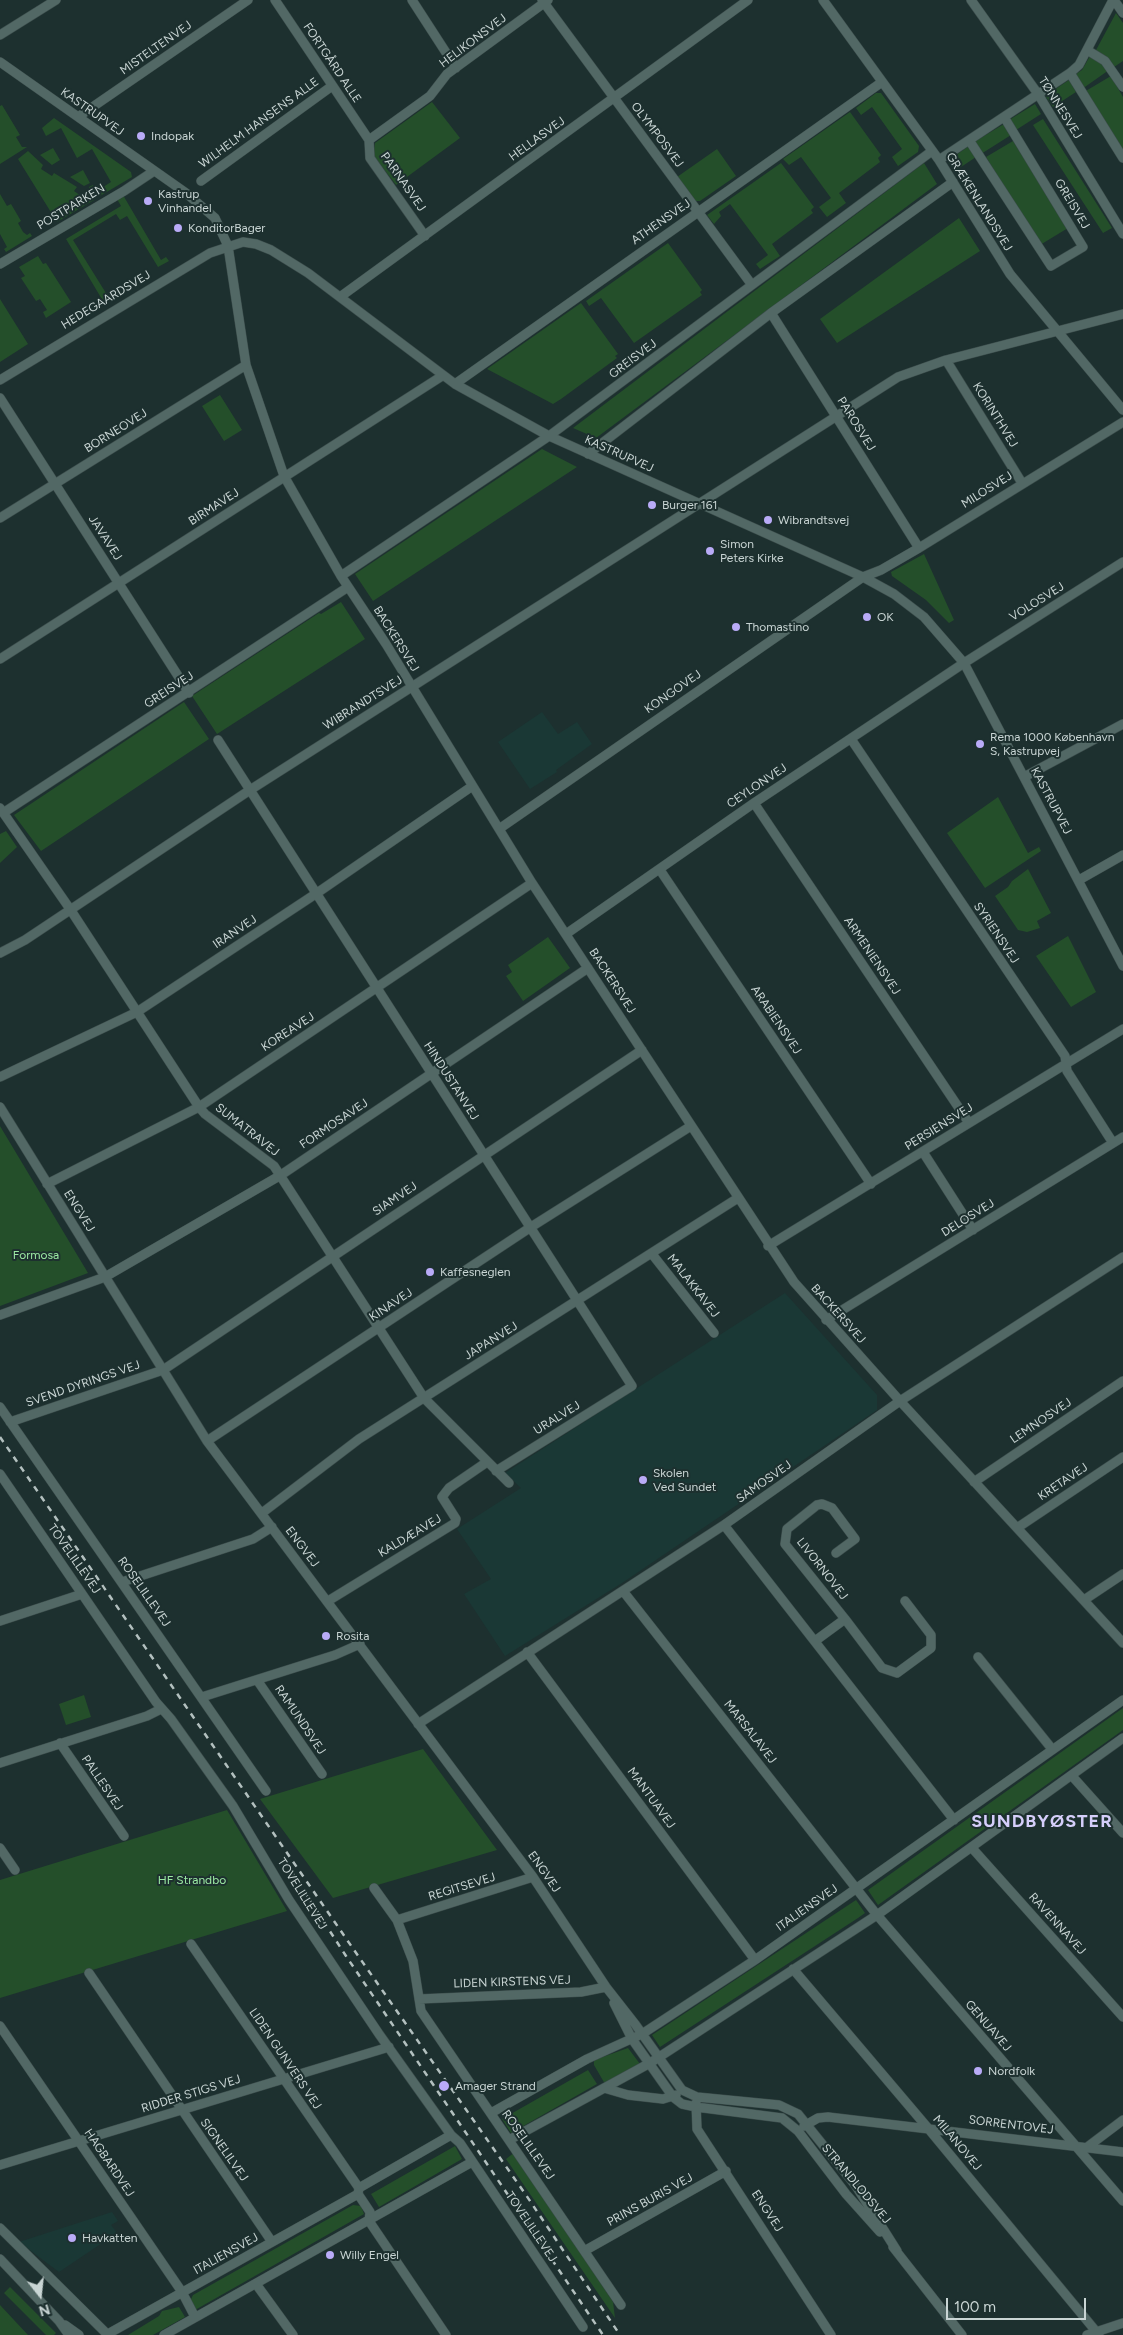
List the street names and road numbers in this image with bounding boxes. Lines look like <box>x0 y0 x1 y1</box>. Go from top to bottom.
street label: HELIKONSVEJ <box>437 11 509 71</box>
street label: MISTELTENVEJ <box>117 18 195 78</box>
street label: FORTGÅRD ALLE <box>300 20 364 106</box>
street label: TØNNESVEJ <box>1035 74 1085 142</box>
street label: WILHELM HANSENS ALLE <box>196 75 322 171</box>
street label: KASTRUPVEJ <box>58 85 126 139</box>
street label: OLYMPOSVEJ <box>628 100 686 170</box>
street label: HELLASVEJ <box>506 114 568 164</box>
street label: PARNASVEJ <box>377 150 429 214</box>
street label: GRÆKENLANDSVEJ <box>943 150 1015 254</box>
street label: GREISVEJ <box>1051 176 1093 232</box>
street label: POSTPARKEN <box>34 181 108 233</box>
street label: ATHENSVEJ <box>629 196 693 248</box>
street label: HEDEGAARDSVEJ <box>59 268 153 332</box>
street label: GREISVEJ <box>606 336 660 382</box>
street label: KORINTHVEJ <box>969 380 1021 450</box>
street label: PAROSVEJ <box>834 394 878 454</box>
street label: BORNEOVEJ <box>82 406 150 456</box>
street label: KASTRUPVEJ <box>582 432 656 476</box>
street label: MILOSVEJ <box>959 469 1015 511</box>
street label: BIRMAVEJ <box>186 485 242 529</box>
street label: JAVAVEJ <box>85 513 125 563</box>
street label: VOLOSVEJ <box>1007 579 1067 625</box>
street label: BACKERSVEJ <box>370 603 422 675</box>
street label: KONGOVEJ <box>642 667 704 717</box>
street label: GREISVEJ <box>142 669 196 711</box>
street label: WIBRANDTSVEJ <box>321 673 405 733</box>
street label: CEYLONVEJ <box>724 761 790 811</box>
street label: KASTRUPVEJ <box>1027 765 1075 837</box>
street label: SYRIENSVEJ <box>970 900 1022 966</box>
street label: IRANVEJ <box>210 912 260 952</box>
street label: ARMENIENSVEJ <box>841 914 903 998</box>
street label: BACKERSVEJ <box>586 946 638 1016</box>
street label: ARABIENSVEJ <box>748 983 804 1057</box>
street label: KOREAVEJ <box>259 1009 317 1055</box>
street label: HINDUSTANVEJ <box>420 1039 482 1123</box>
street label: FORMOSAVEJ <box>297 1096 371 1152</box>
street label: PERSIENSVEJ <box>902 1100 976 1154</box>
street label: SUMATRAVEJ <box>212 1101 282 1159</box>
street label: SIAMVEJ <box>370 1179 420 1219</box>
street label: ENGVEJ <box>60 1187 98 1235</box>
street label: DELOSVEJ <box>939 1196 997 1240</box>
street label: MALAKKAVEJ <box>664 1251 722 1321</box>
street label: BACKERSVEJ <box>808 1281 868 1347</box>
street label: KINAVEJ <box>367 1285 415 1325</box>
street label: JAPANVEJ <box>462 1319 520 1363</box>
street label: SVEND DYRINGS VEJ <box>24 1358 142 1410</box>
street label: LEMNOSVEJ <box>1008 1395 1074 1447</box>
street label: URALVEJ <box>531 1398 583 1438</box>
street label: SAMOSVEJ <box>734 1458 794 1506</box>
street label: KRETAVEJ <box>1035 1460 1091 1504</box>
street label: KALDÆAVEJ <box>376 1512 444 1560</box>
street label: TOVELILLEVEJ <box>45 1521 103 1597</box>
street label: ENGVEJ <box>282 1524 322 1570</box>
street label: LIVORNOVEJ <box>793 1535 851 1603</box>
street label: ROSELILLEVEJ <box>115 1554 173 1630</box>
street label: RAMUNDSVEJ <box>271 1682 329 1758</box>
street label: MARSALAVEJ <box>721 1697 779 1767</box>
street label: PALLESVEJ <box>78 1753 126 1813</box>
street label: MANTUAVEJ <box>624 1765 678 1831</box>
street label: ENGVEJ <box>525 1849 563 1895</box>
street label: TOVELILLEVEJ <box>274 1855 330 1933</box>
street label: REGITSEVEJ <box>427 1870 497 1904</box>
street label: ITALIENSVEJ <box>773 1881 841 1935</box>
street label: RAVENNAVEJ <box>1025 1890 1089 1958</box>
street label: LIDEN KIRSTENS VEJ <box>453 1973 571 1991</box>
street label: GENUAVEJ <box>962 1997 1014 2055</box>
street label: LIDEN GUNVERS VEJ <box>246 2006 324 2112</box>
street label: RIDDER STIGS VEJ <box>140 2072 242 2116</box>
street label: ROSELILLEVEJ <box>499 2107 557 2183</box>
street label: MILANOVEJ <box>930 2112 984 2174</box>
street label: SORRENTOVEJ <box>968 2113 1054 2137</box>
street label: SIGNELILVEJ <box>197 2116 251 2184</box>
street label: HAGBARDVEJ <box>81 2126 137 2200</box>
street label: STRANDLODSVEJ <box>818 2141 894 2227</box>
street label: PRINS BURIS VEJ <box>605 2170 695 2230</box>
street label: ENGVEJ <box>748 2187 786 2235</box>
street label: TOVELILLEVEJ <box>502 2189 560 2265</box>
street label: ITALIENSVEJ <box>191 2230 261 2278</box>

